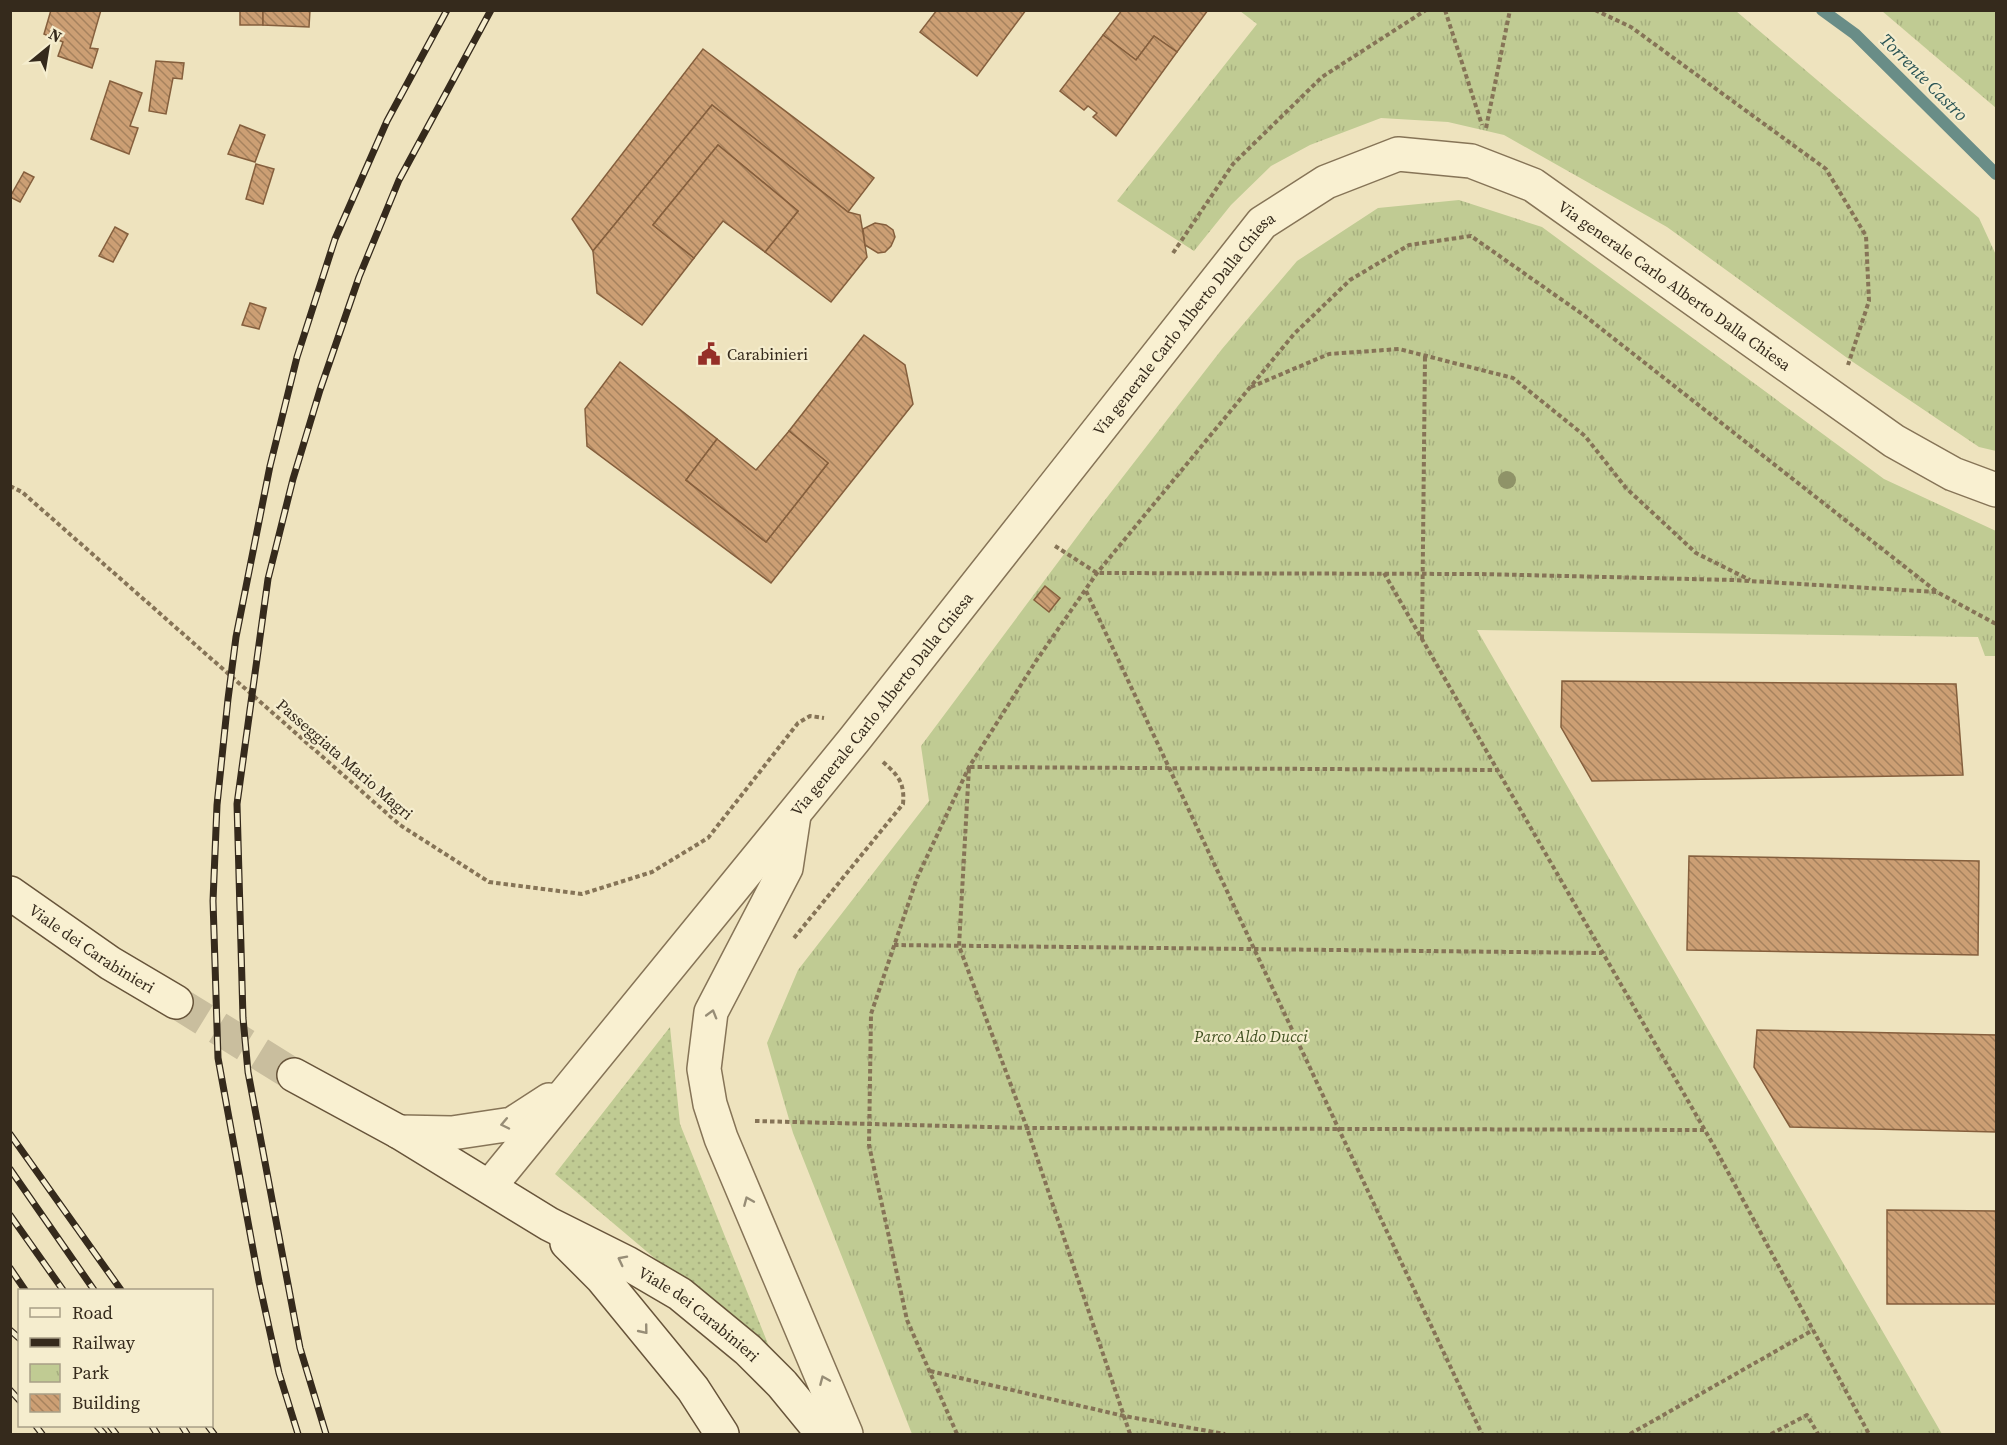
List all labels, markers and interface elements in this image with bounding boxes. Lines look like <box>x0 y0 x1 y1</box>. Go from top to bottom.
north arrow <box>18 18 78 78</box>
text: N <box>45 23 66 48</box>
water label: Torrente Castro <box>1874 27 1974 127</box>
street label: Via generale Carlo Alberto Dalla Chiesa <box>1554 195 1796 376</box>
street label: Via generale Carlo Alberto Dalla Chiesa <box>1087 206 1280 440</box>
public building icon: Carabinieri <box>696 341 722 367</box>
place label: Carabinieri <box>727 343 808 365</box>
street label: Via generale Carlo Alberto Dalla Chiesa <box>785 587 978 821</box>
street label: Passeggiata Mario Magri <box>272 694 418 825</box>
street label: Viale dei Carabinieri <box>25 899 159 998</box>
one-way arrow <box>705 1009 717 1020</box>
park label: Parco Aldo Ducci <box>1193 1025 1308 1047</box>
one-way arrow <box>500 1117 510 1130</box>
one-way arrow <box>743 1196 755 1207</box>
one-way arrow <box>618 1256 628 1267</box>
street label: Viale dei Carabinieri <box>634 1261 765 1367</box>
legend <box>18 1289 213 1427</box>
text: Road <box>72 1300 113 1325</box>
one-way arrow <box>637 1323 648 1334</box>
text: Railway <box>72 1330 136 1355</box>
text: Park <box>72 1360 109 1385</box>
one-way arrow <box>819 1376 831 1387</box>
text: Building <box>72 1390 140 1415</box>

